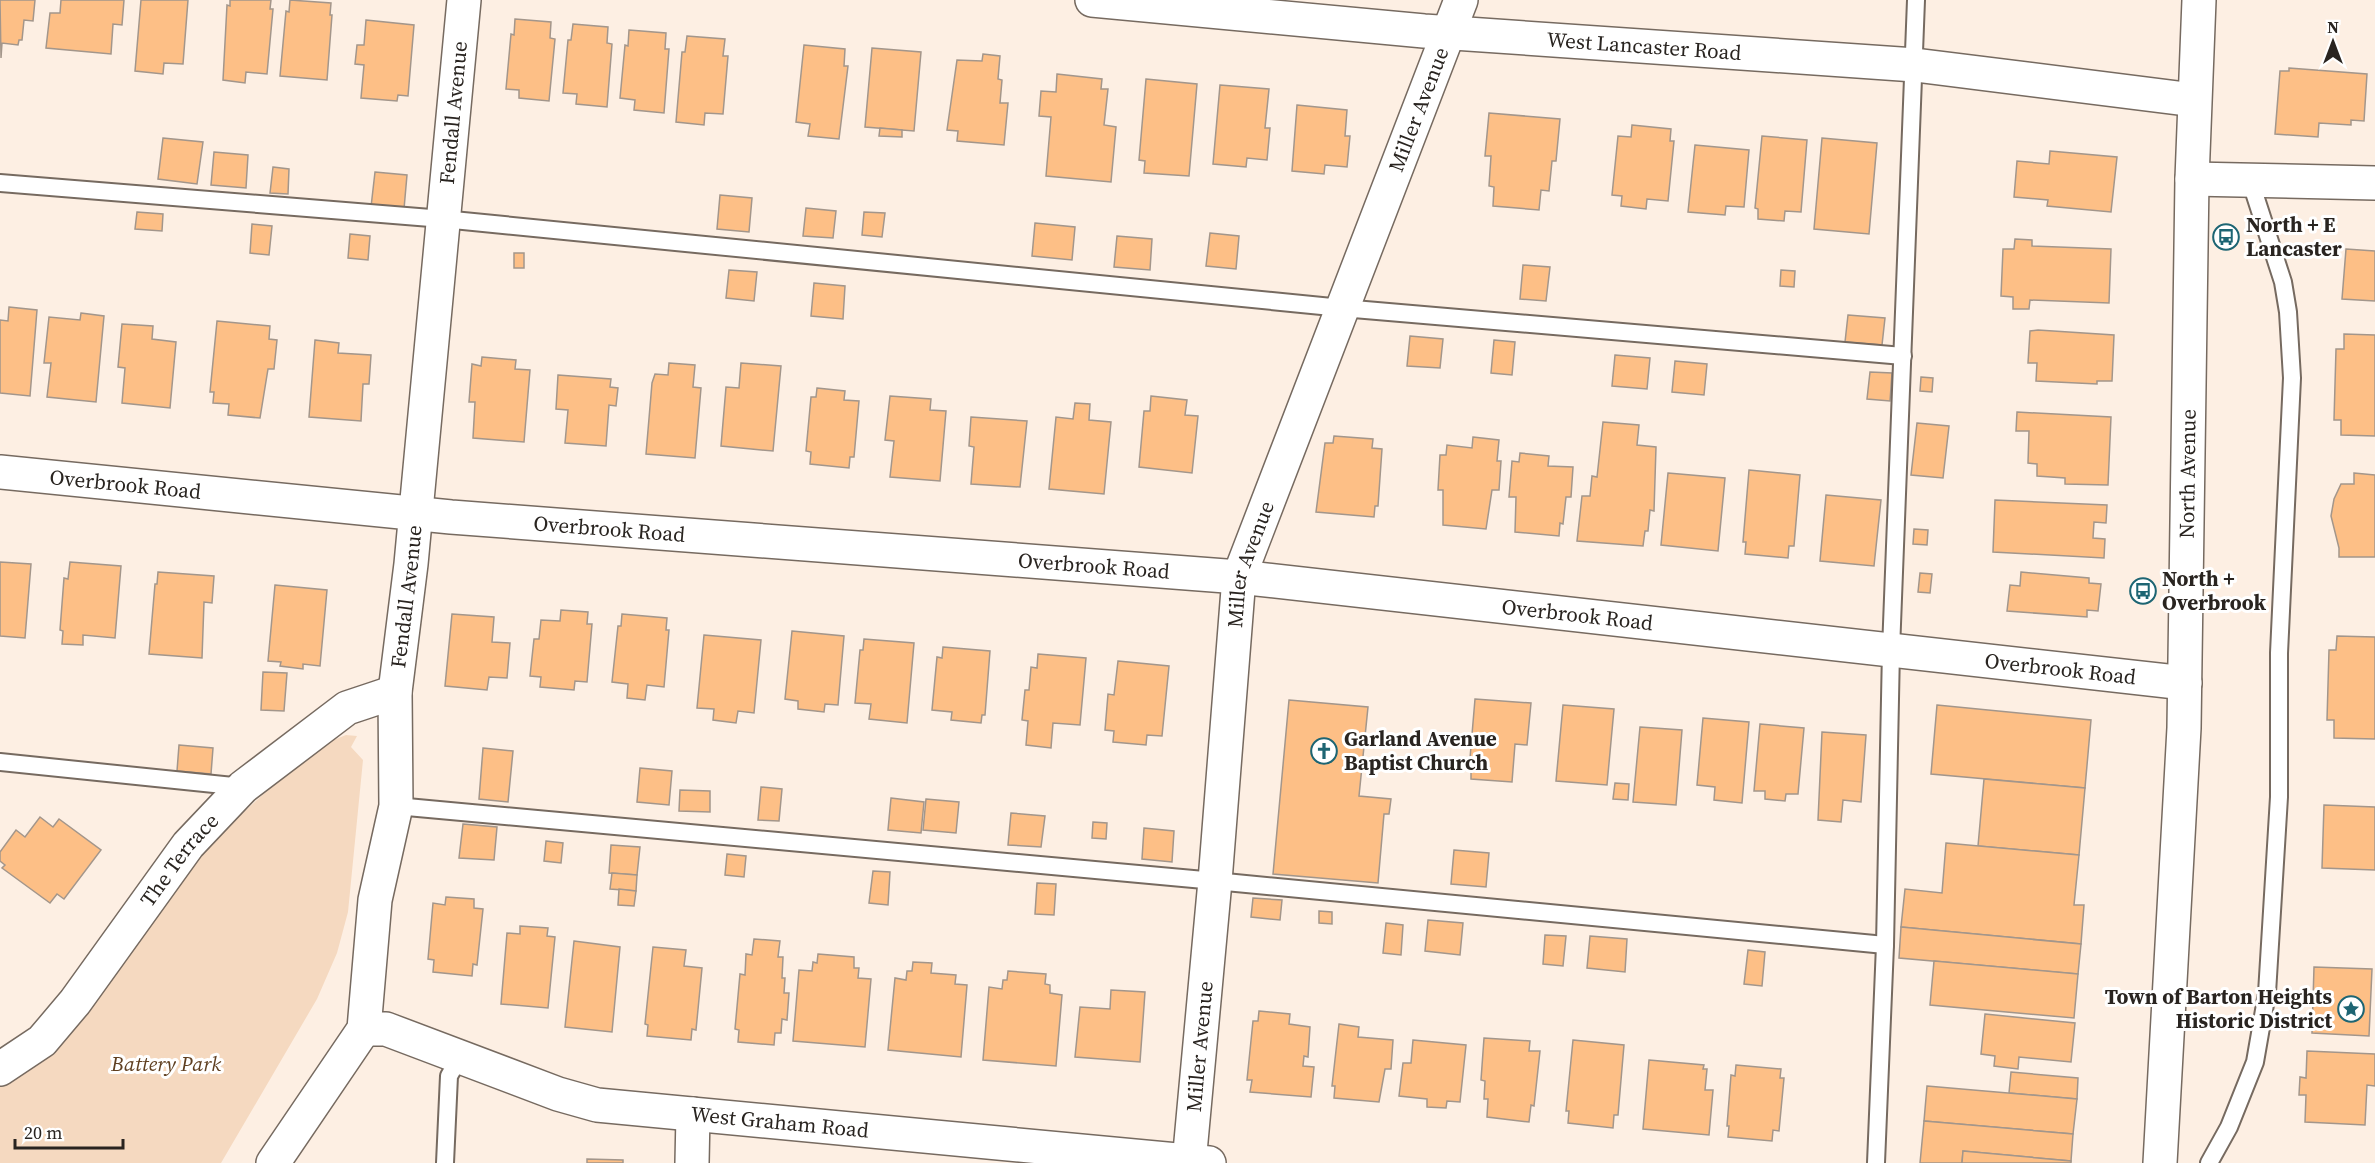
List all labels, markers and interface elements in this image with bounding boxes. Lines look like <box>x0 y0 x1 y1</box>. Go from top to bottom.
north arrow <box>2303 12 2363 72</box>
text: N <box>2327 16 2339 38</box>
street label: West Lancaster Road <box>1546 25 1743 67</box>
street label: Fendall Avenue <box>432 40 474 186</box>
street label: Miller Avenue <box>1381 43 1455 176</box>
place label: North + E Lancaster <box>2246 210 2342 263</box>
bus stop icon: North + E Lancaster <box>2211 222 2241 252</box>
street label: North Avenue <box>2172 409 2203 539</box>
street label: Overbrook Road <box>48 462 203 506</box>
street label: Miller Avenue <box>1220 496 1281 629</box>
street label: Overbrook Road <box>532 508 686 549</box>
street label: Fendall Avenue <box>383 524 429 669</box>
street label: Overbrook Road <box>1017 545 1171 586</box>
place label: North + Overbrook <box>2162 564 2266 617</box>
bus stop icon: North + Overbrook <box>2128 576 2158 606</box>
street label: Overbrook Road <box>1500 592 1655 637</box>
street label: Overbrook Road <box>1983 646 2138 691</box>
place label: Garland Avenue Baptist Church <box>1344 724 1497 777</box>
church icon: Garland Avenue Baptist Church <box>1309 736 1339 766</box>
street label: The Terrace <box>133 807 225 912</box>
street label: Miller Avenue <box>1179 980 1220 1113</box>
place label: Town of Barton Heights Historic District <box>2105 982 2332 1035</box>
place icon: Town of Barton Heights Historic District <box>2336 994 2366 1024</box>
park label: Battery Park <box>110 1049 221 1078</box>
street label: West Graham Road <box>690 1099 870 1145</box>
scale bar <box>15 1112 123 1150</box>
text: 20 m <box>24 1120 62 1145</box>

